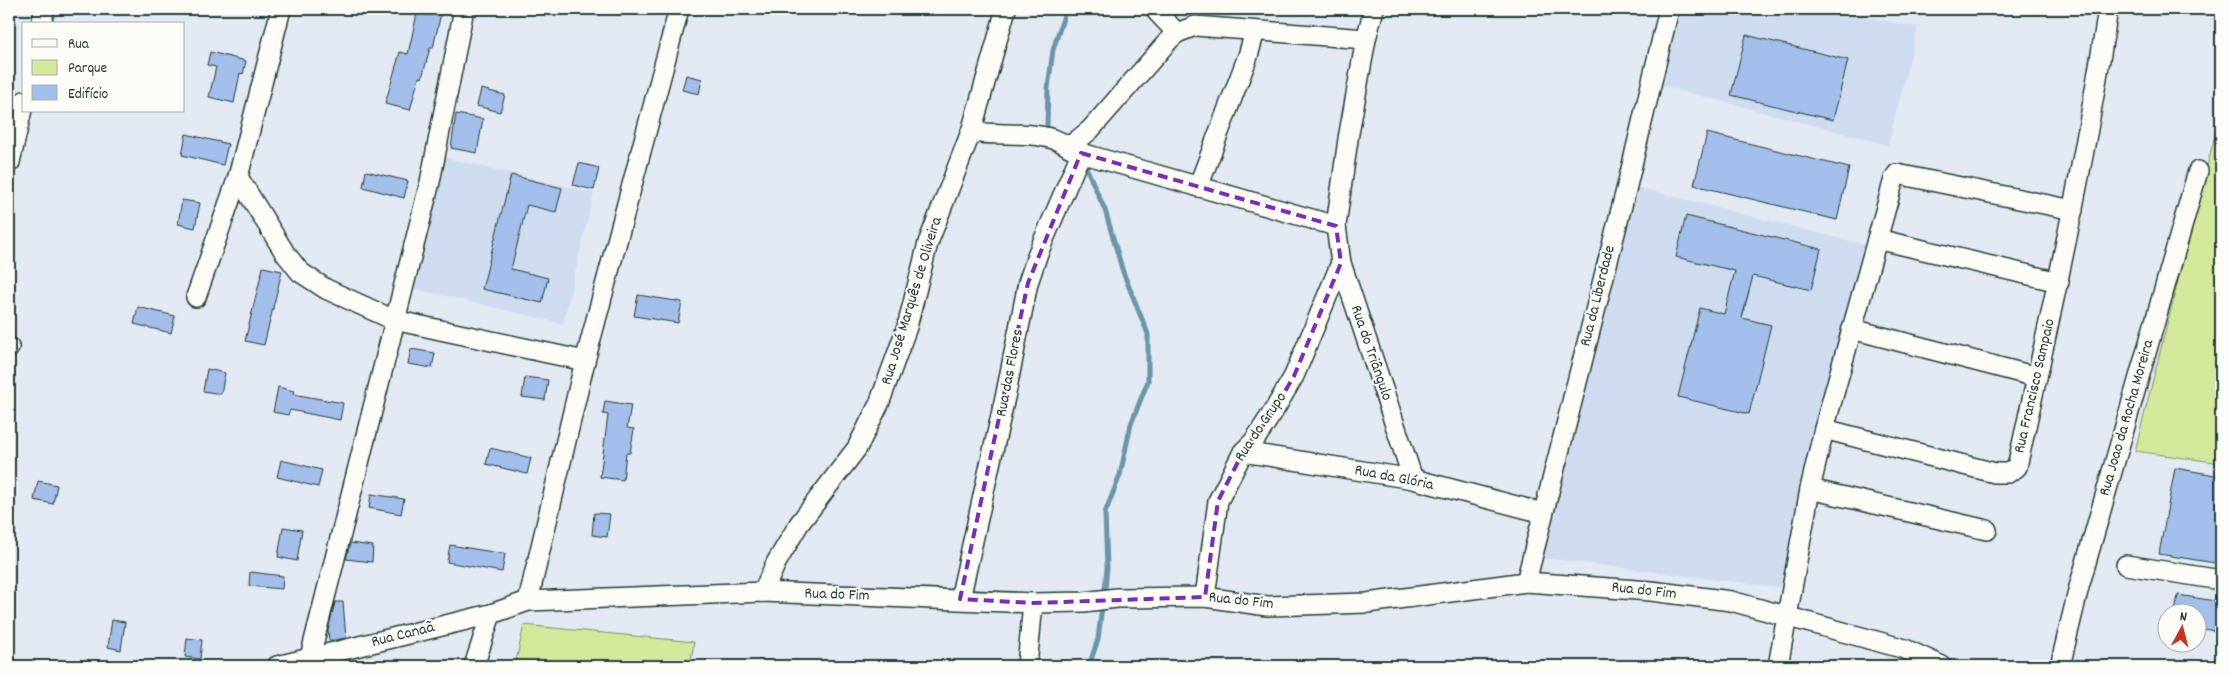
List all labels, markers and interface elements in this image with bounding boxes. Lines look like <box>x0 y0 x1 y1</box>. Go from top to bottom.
legend <box>22 22 185 112</box>
text: Rua <box>68 34 90 56</box>
text: Parque <box>68 58 108 80</box>
text: Edifício <box>68 84 108 106</box>
street label: Rua José Marquês de Oliveira <box>876 214 949 388</box>
street label: Rua da Liberdade <box>1574 243 1622 349</box>
street label: Rua do Triângulo <box>1344 302 1398 404</box>
street label: Rua Francisco Sampaio <box>2008 316 2062 456</box>
street label: Rua das Flores <box>990 327 1030 419</box>
street label: Rua Joao da Rocha Moreira <box>2094 337 2160 499</box>
street label: Rua do Grupo <box>1229 388 1293 466</box>
street label: Rua da Glória <box>1353 459 1436 497</box>
street label: Rua do Fim <box>1610 576 1678 606</box>
street label: Rua do Fim <box>804 582 870 608</box>
street label: Rua do Fim <box>1207 586 1275 616</box>
north arrow <box>2158 602 2208 652</box>
text: N <box>2179 607 2188 627</box>
street label: Rua Canaã <box>369 616 437 654</box>

